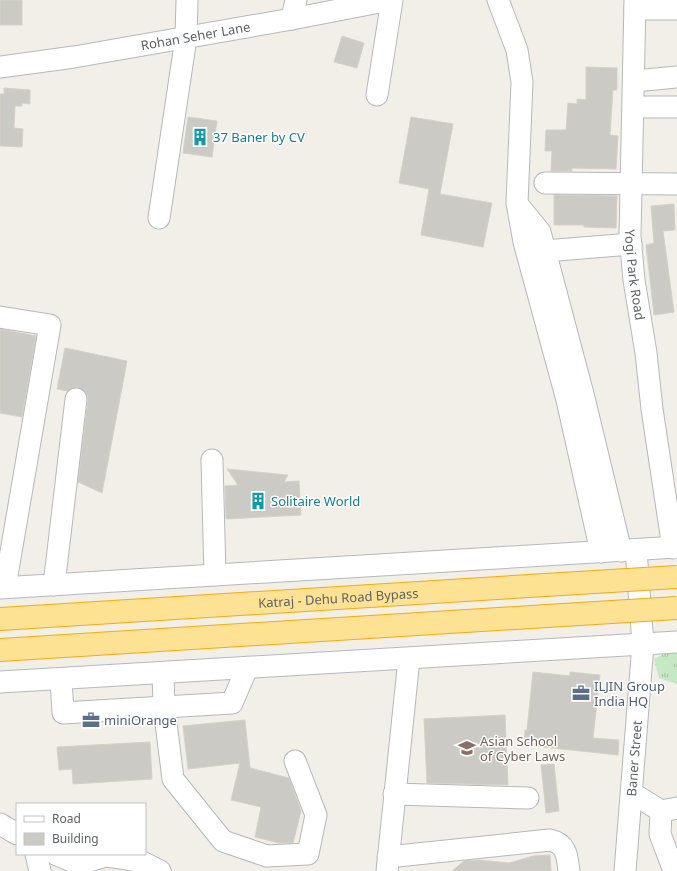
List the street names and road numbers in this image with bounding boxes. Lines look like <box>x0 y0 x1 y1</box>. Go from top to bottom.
street label: Rohan Seher Lane <box>139 17 252 54</box>
street label: Yogi Park Road <box>621 229 649 321</box>
street label: Katraj - Dehu Road Bypass <box>258 584 419 612</box>
street label: Baner Street <box>622 719 646 797</box>

